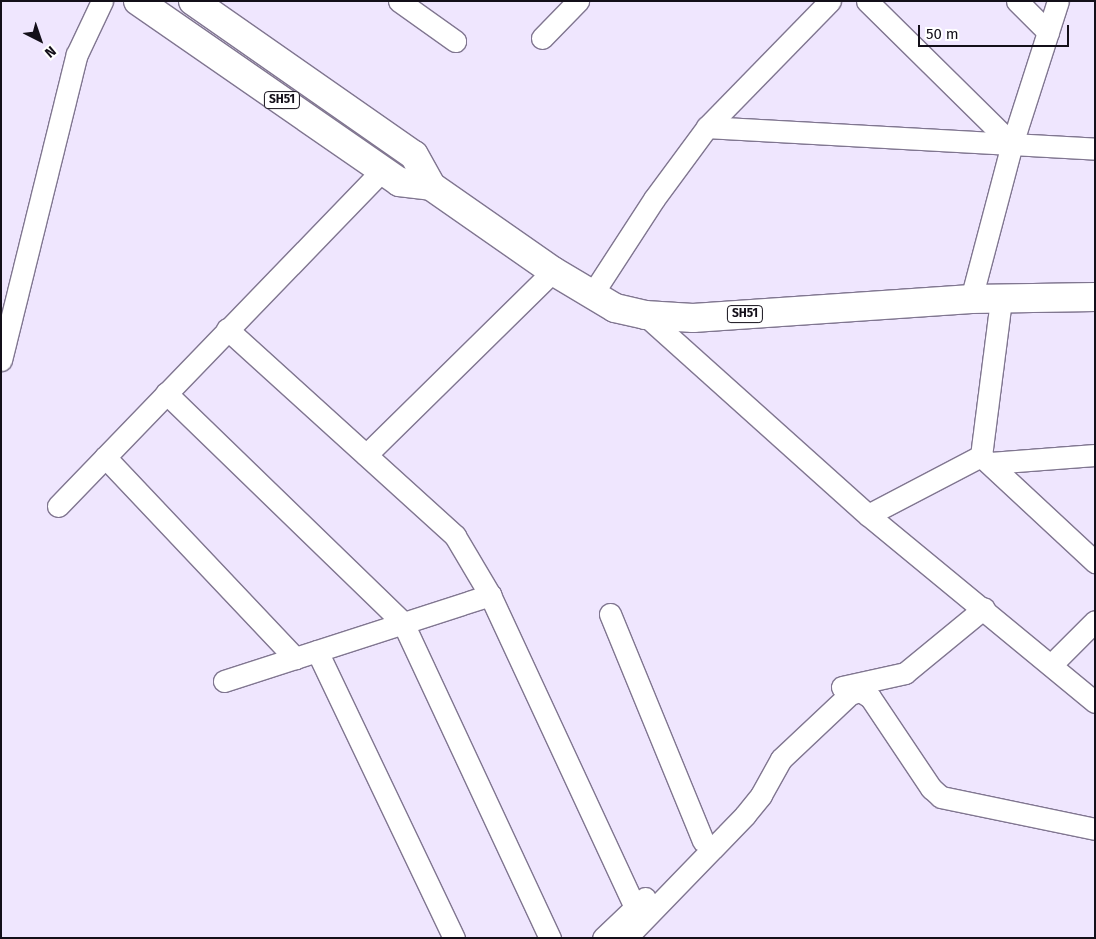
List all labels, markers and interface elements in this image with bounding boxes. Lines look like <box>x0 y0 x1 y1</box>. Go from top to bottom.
north arrow <box>15 15 65 65</box>
scale bar <box>921 15 1072 47</box>
text: 50 m <box>926 25 959 43</box>
text: N <box>41 42 59 61</box>
road number: SH51 <box>263 90 301 110</box>
road number: SH51 <box>726 304 764 324</box>

